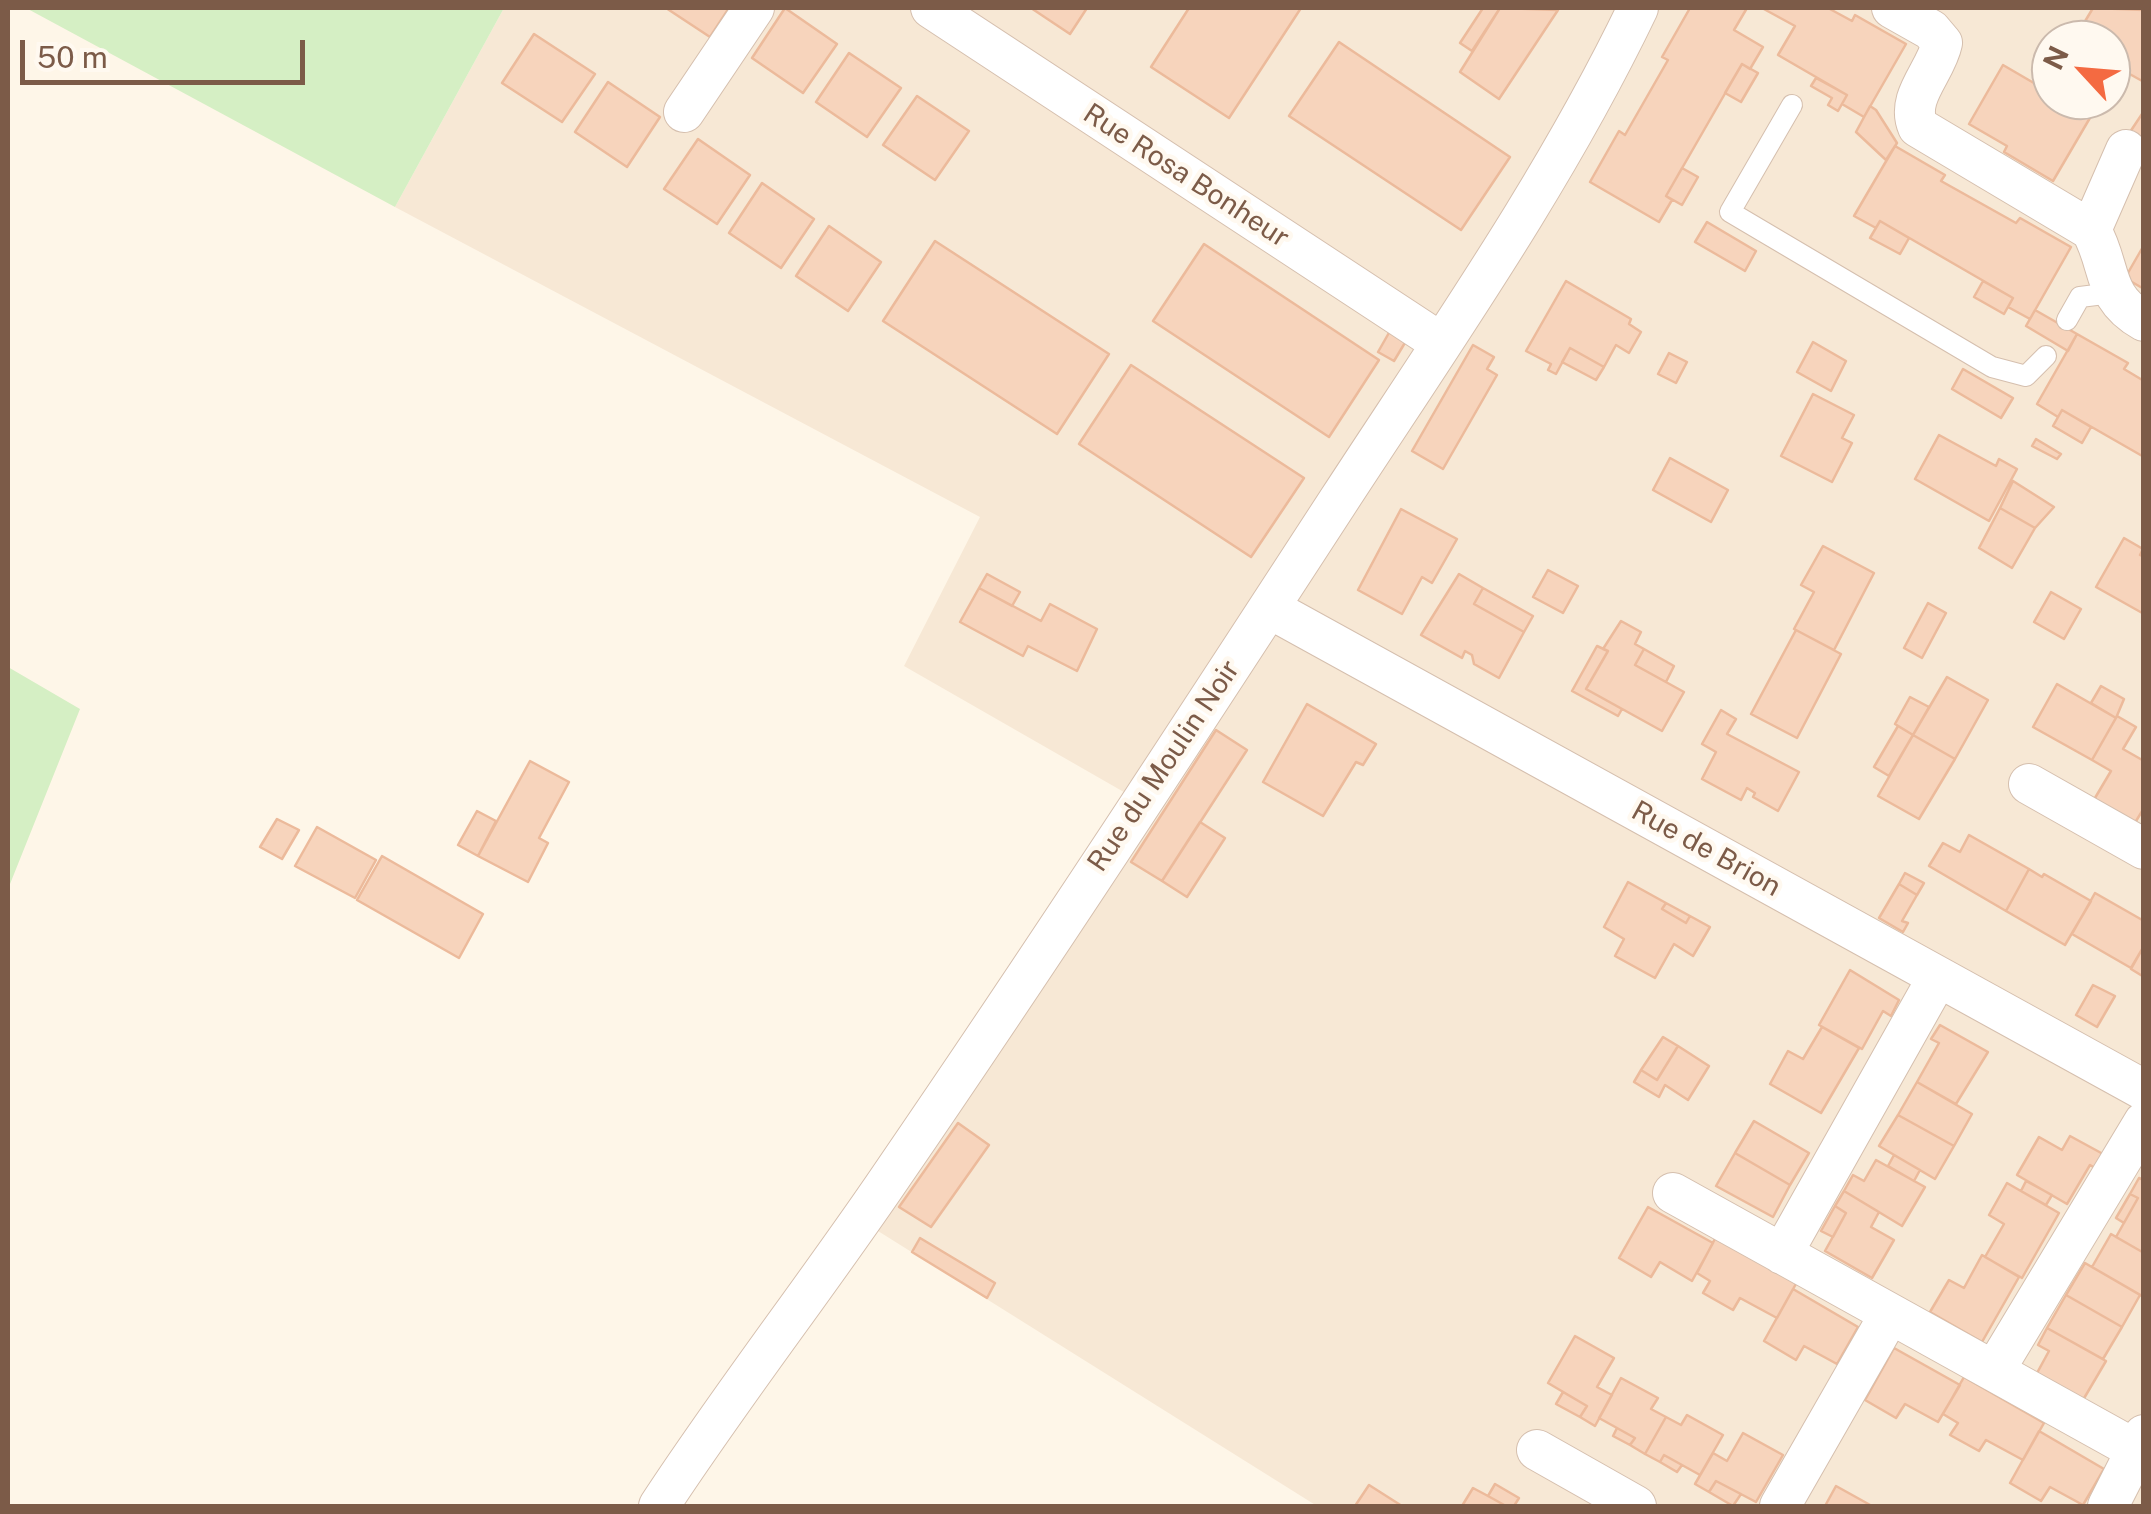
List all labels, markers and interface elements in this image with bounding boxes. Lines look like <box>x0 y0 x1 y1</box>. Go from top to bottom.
scale bar <box>25 20 310 82</box>
north arrow <box>2031 20 2131 120</box>
text: 50 m <box>37 39 108 75</box>
text: N <box>2036 40 2075 75</box>
street label: Rue Rosa Bonheur <box>1077 97 1295 255</box>
street label: Rue du Moulin Noir <box>1081 654 1247 878</box>
street label: Rue de Brion <box>1625 794 1787 904</box>

